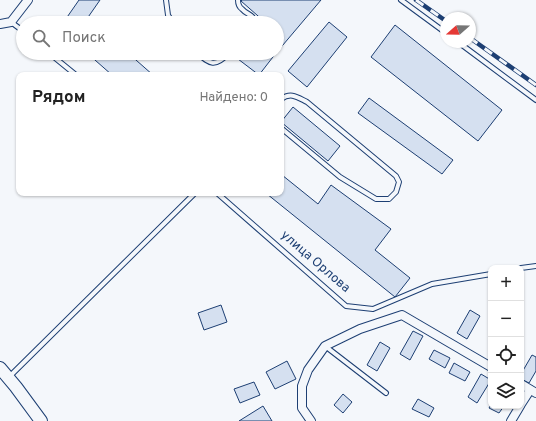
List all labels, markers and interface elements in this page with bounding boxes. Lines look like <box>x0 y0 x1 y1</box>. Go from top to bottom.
north arrow <box>440 12 476 48</box>
search box <box>16 16 284 60</box>
icon: search <box>30 27 52 49</box>
text: Поиск <box>62 29 106 48</box>
text: Рядом <box>32 87 85 109</box>
text: Найдено: 0 <box>200 90 268 106</box>
street label: улица Орлова <box>277 227 353 297</box>
map controls <box>488 265 524 409</box>
button: + <box>488 265 524 301</box>
button: − <box>488 301 524 337</box>
button: locate <box>488 337 524 373</box>
button: layers <box>488 373 524 409</box>

